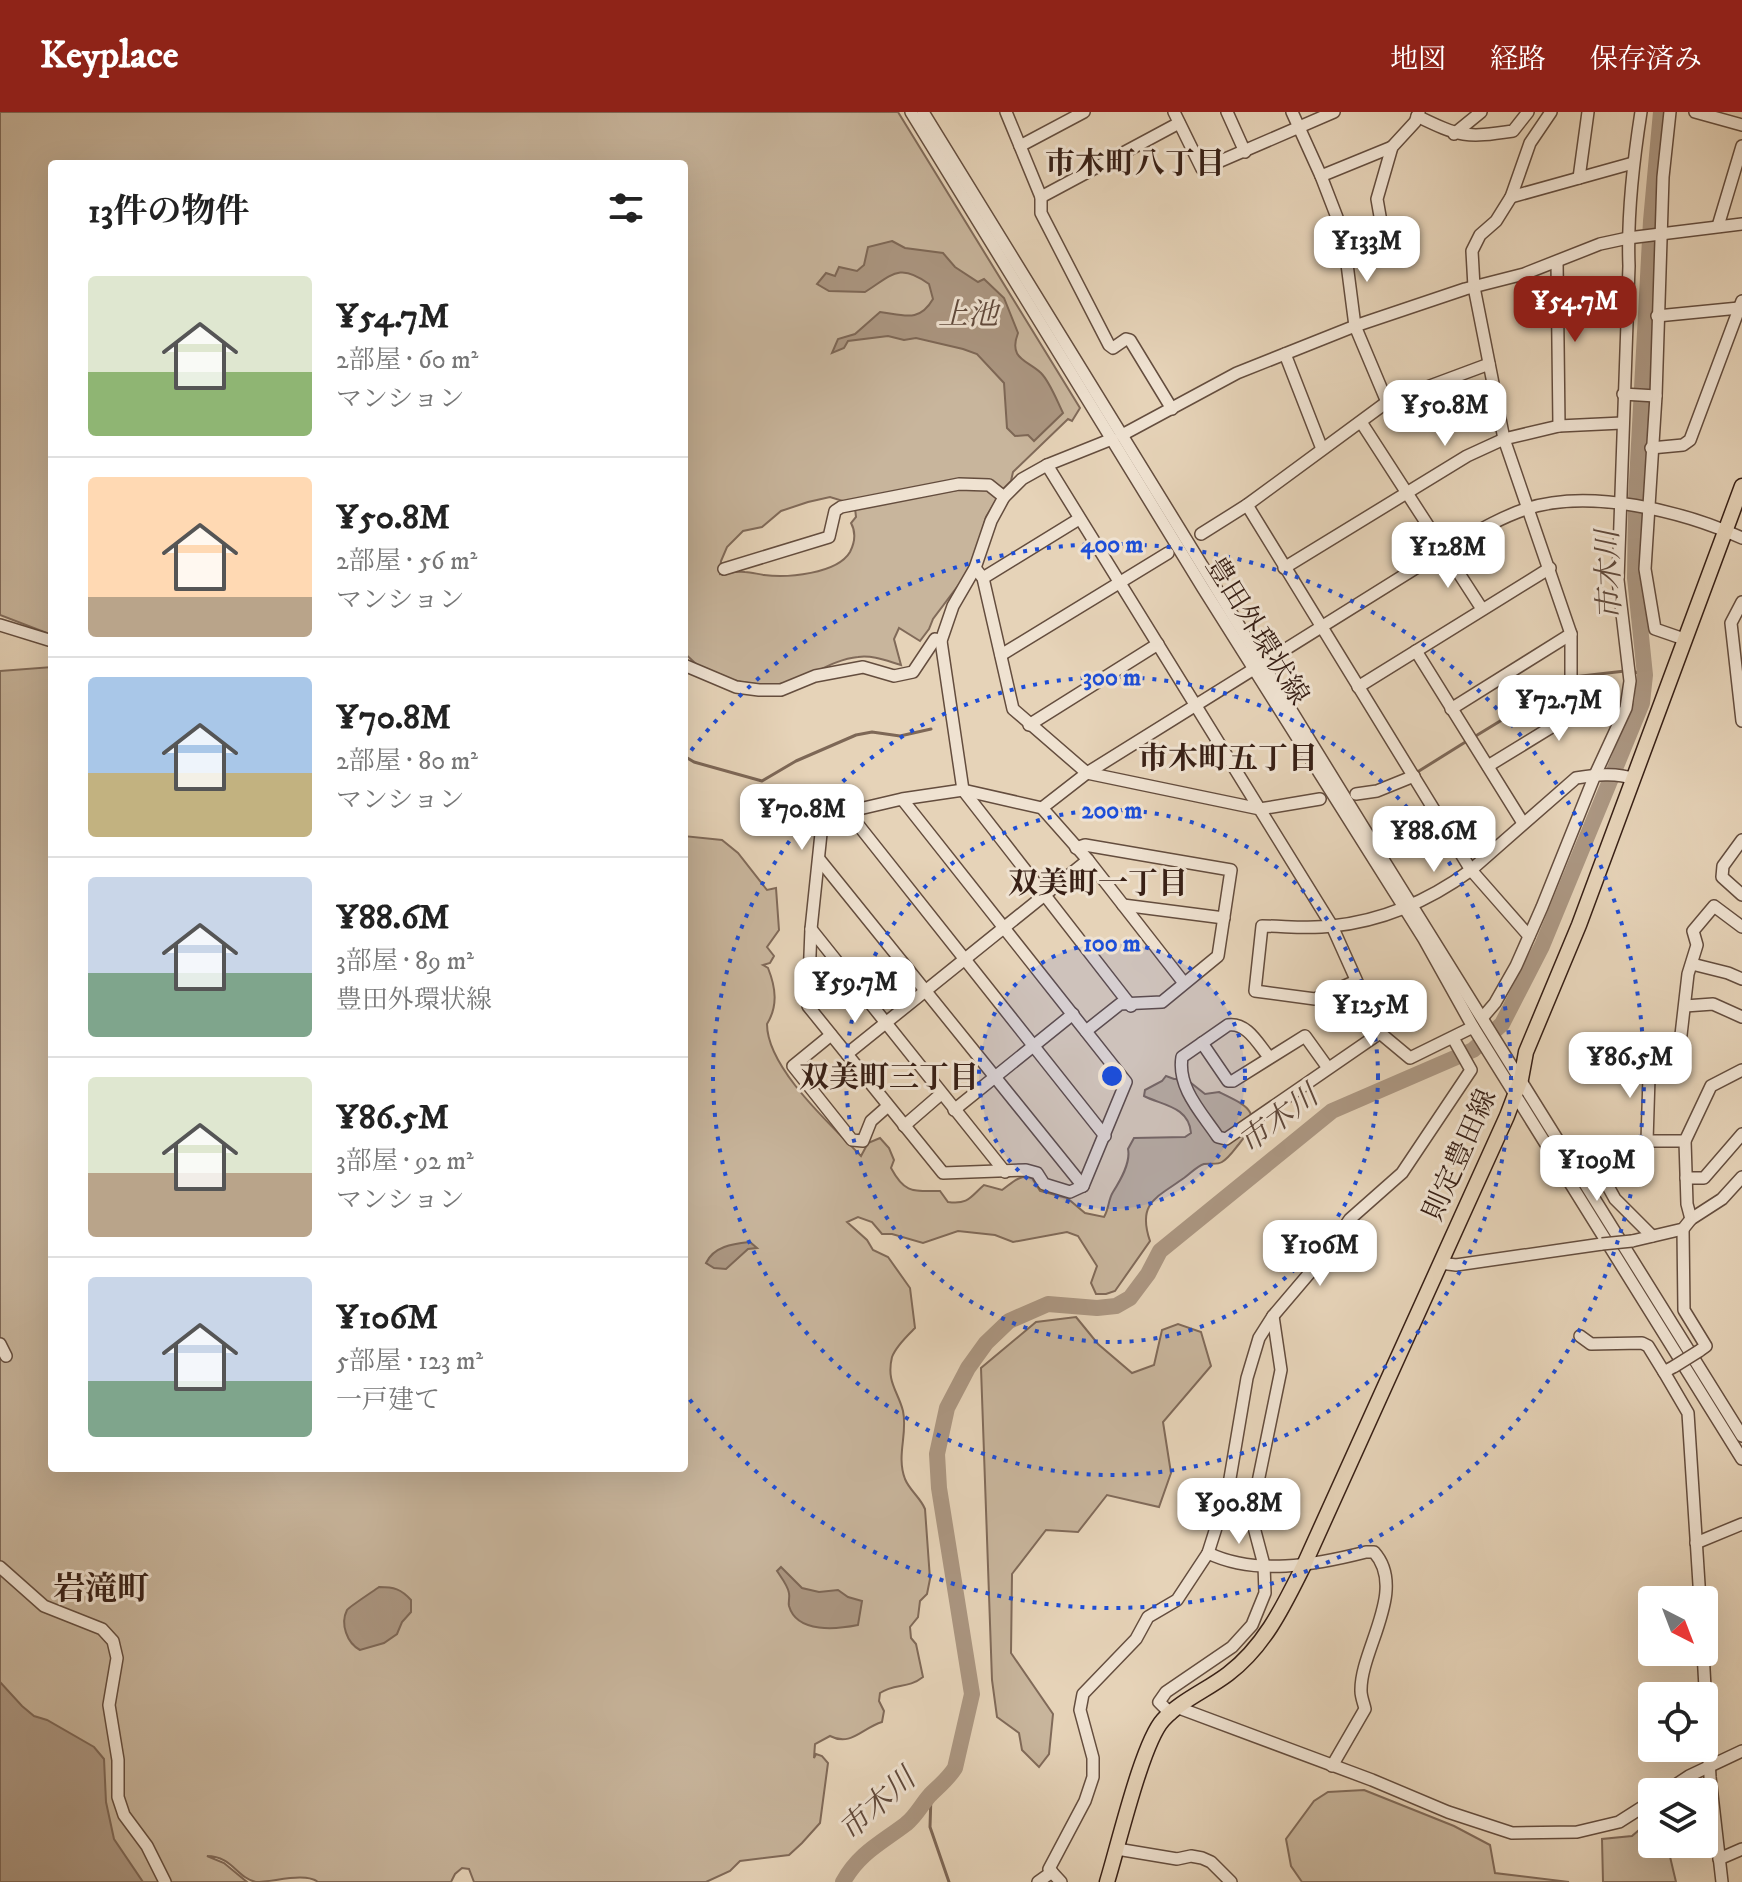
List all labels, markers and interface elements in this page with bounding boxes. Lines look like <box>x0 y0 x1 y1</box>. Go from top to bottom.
text: Keyplace <box>40 32 179 80</box>
text: 地図 <box>1390 42 1446 77</box>
text: 経路 <box>1490 42 1546 77</box>
text: 保存済み <box>1590 42 1702 77</box>
district label: 市木町八丁目 <box>1045 146 1225 183</box>
icon: filters <box>604 186 648 230</box>
text: 13件の物件 <box>88 191 249 233</box>
pin: ¥133M <box>1311 216 1423 284</box>
text: ¥133M <box>1332 225 1402 258</box>
pin: ¥54.7M <box>1510 276 1640 344</box>
text: ¥54.7M <box>1532 285 1618 318</box>
text: ¥54.7M <box>336 296 449 338</box>
water label: 上池 <box>938 297 1001 334</box>
icon: home <box>152 308 248 404</box>
text: 2部屋 · 60 m² <box>336 344 478 377</box>
pin: ¥50.8M <box>1380 380 1510 448</box>
text: マンション <box>336 383 465 416</box>
text: ¥50.8M <box>1401 389 1489 422</box>
text: ¥50.8M <box>336 497 450 539</box>
icon: home <box>152 509 248 605</box>
pin: ¥128M <box>1392 522 1504 590</box>
water label: 市木川 <box>1590 526 1630 621</box>
text: 400 m <box>1081 530 1143 560</box>
text: ¥128M <box>1410 531 1486 564</box>
text: 2部屋 · 56 m² <box>336 545 477 578</box>
street label: 豊田外環状線 <box>1198 550 1316 712</box>
text: マンション <box>336 584 465 617</box>
text: 300 m <box>1083 663 1141 693</box>
pin: ¥72.7M <box>1494 675 1624 743</box>
text: ¥72.7M <box>1516 684 1602 717</box>
text: ¥70.8M <box>336 697 451 739</box>
icon: home <box>152 709 248 805</box>
district label: 市木町五丁目 <box>1138 741 1318 778</box>
text: 2部屋 · 80 m² <box>336 745 478 778</box>
text: マンション <box>336 784 465 817</box>
pin: ¥70.8M <box>737 784 867 852</box>
text: ¥70.8M <box>758 793 846 826</box>
text: 200 m <box>1082 796 1142 826</box>
pin: ¥88.6M <box>1369 806 1499 874</box>
text: ¥88.6M <box>1391 815 1477 848</box>
district label: 双美町一丁目 <box>1008 866 1188 903</box>
text: ¥88.6M <box>336 897 450 939</box>
icon: home <box>152 909 248 1005</box>
text: 100 m <box>1083 929 1141 959</box>
text: 3部屋 · 89 m² <box>336 945 474 978</box>
pin: ¥59.7M <box>790 957 920 1025</box>
text: ¥59.7M <box>812 966 898 999</box>
pin: ¥125M <box>1315 980 1427 1048</box>
text: 豊田外環状線 <box>336 984 492 1017</box>
text: ¥125M <box>1333 989 1409 1022</box>
pin: ¥86.5M <box>1565 1032 1695 1100</box>
text: ¥86.5M <box>1587 1041 1673 1074</box>
district label: 双美町三丁目 <box>799 1060 979 1097</box>
centre of rings <box>1098 1062 1126 1090</box>
water label: 市木川 <box>1232 1076 1328 1162</box>
street label: 則定豊田線 <box>1416 1084 1504 1226</box>
text: ¥86.5M <box>336 1097 449 1139</box>
icon: home <box>152 1109 248 1205</box>
pin: ¥109M <box>1541 1135 1653 1203</box>
text: ¥109M <box>1558 1144 1636 1177</box>
text: 3部屋 · 92 m² <box>336 1145 474 1178</box>
text: マンション <box>336 1184 465 1217</box>
pin: ¥106M <box>1264 1220 1376 1288</box>
text: ¥106M <box>1281 1229 1359 1262</box>
text: ¥106M <box>336 1297 438 1339</box>
icon: home <box>152 1309 248 1405</box>
text: 5部屋 · 123 m² <box>336 1345 483 1378</box>
text: 一戸建て <box>336 1384 440 1417</box>
pin: ¥90.8M <box>1174 1478 1304 1546</box>
text: ¥90.8M <box>1195 1487 1283 1520</box>
district label: 岩滝町 <box>53 1570 149 1610</box>
north arrow <box>1638 1586 1718 1666</box>
map controls <box>1638 1586 1718 1858</box>
button: locate <box>1638 1682 1718 1762</box>
water label: 市木川 <box>832 1759 926 1849</box>
button: layers <box>1638 1778 1718 1858</box>

